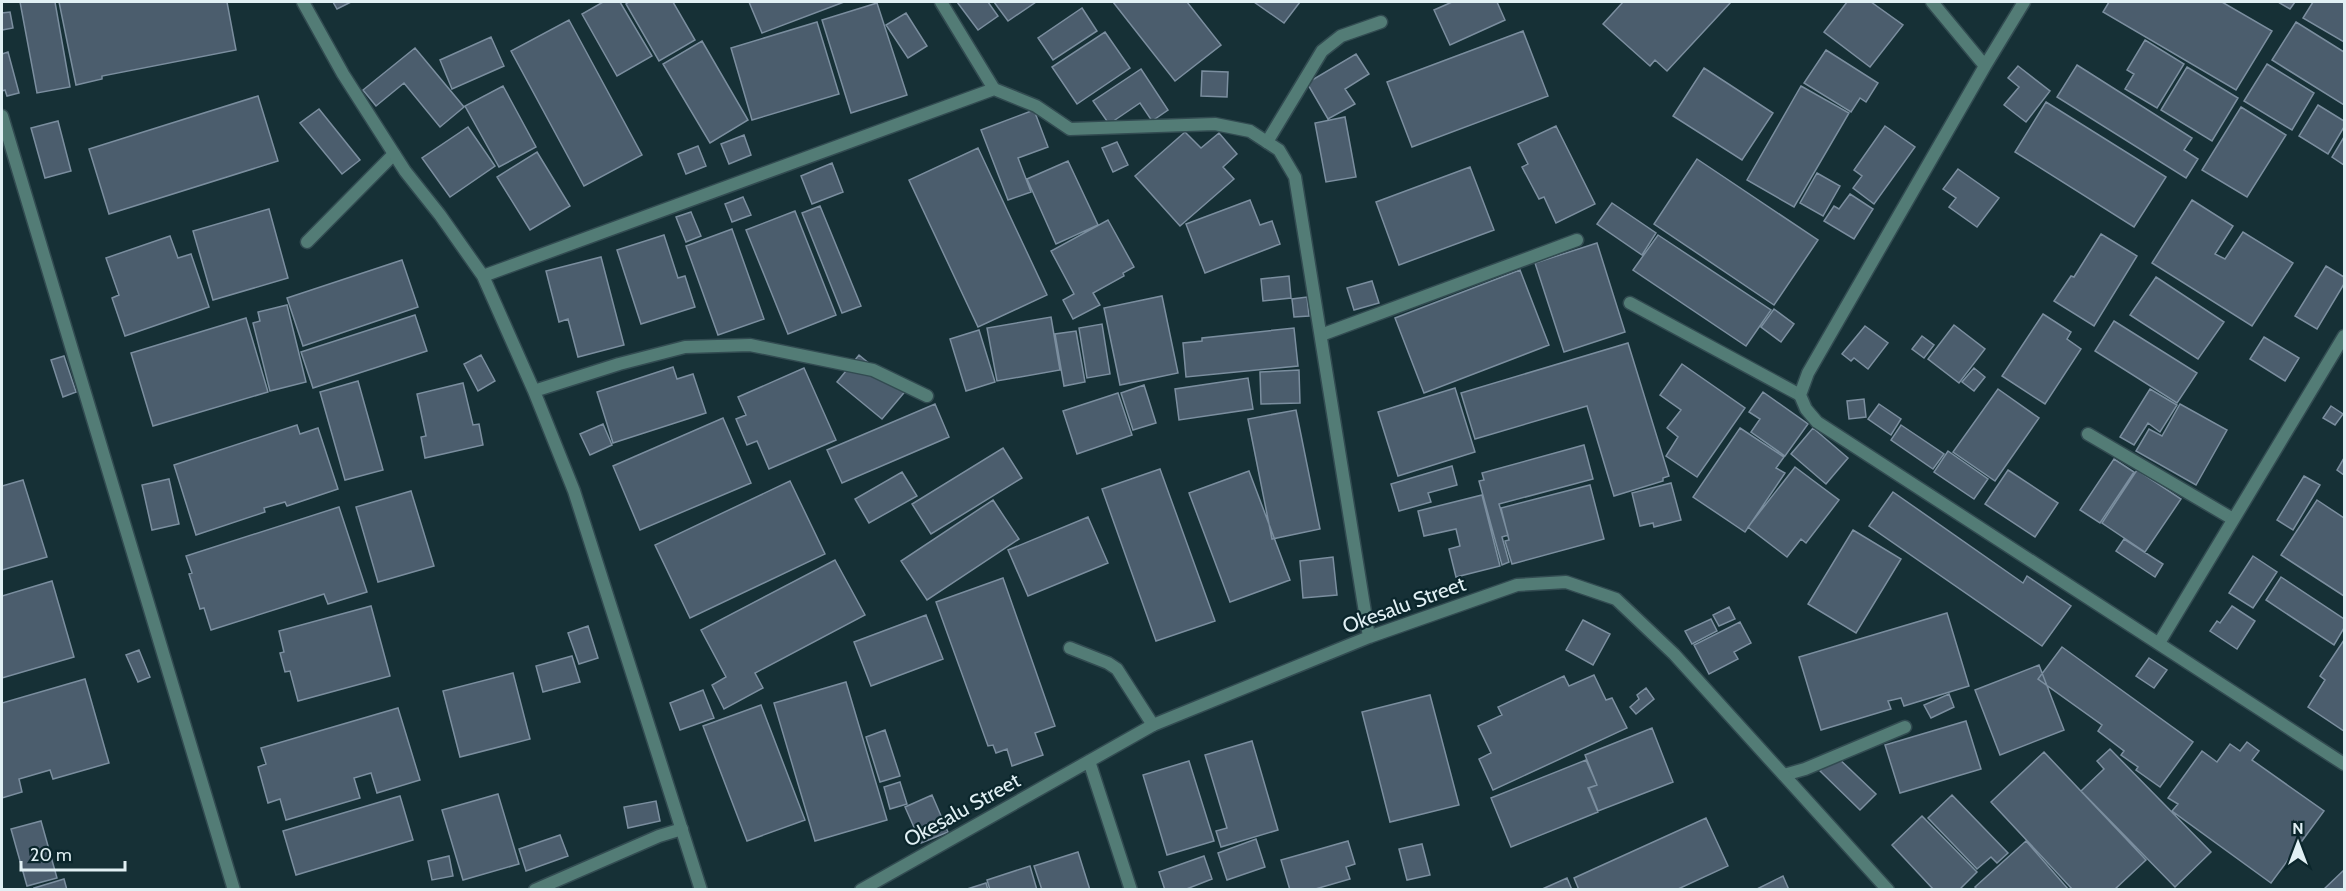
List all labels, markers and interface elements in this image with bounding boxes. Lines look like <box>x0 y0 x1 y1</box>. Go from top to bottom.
street label: Okesalu Street <box>1339 571 1469 638</box>
street label: Okesalu Street <box>899 767 1024 852</box>
north arrow <box>2268 813 2328 873</box>
text: N <box>2292 819 2304 838</box>
scale bar <box>21 834 124 872</box>
text: 20 m <box>30 844 72 866</box>

